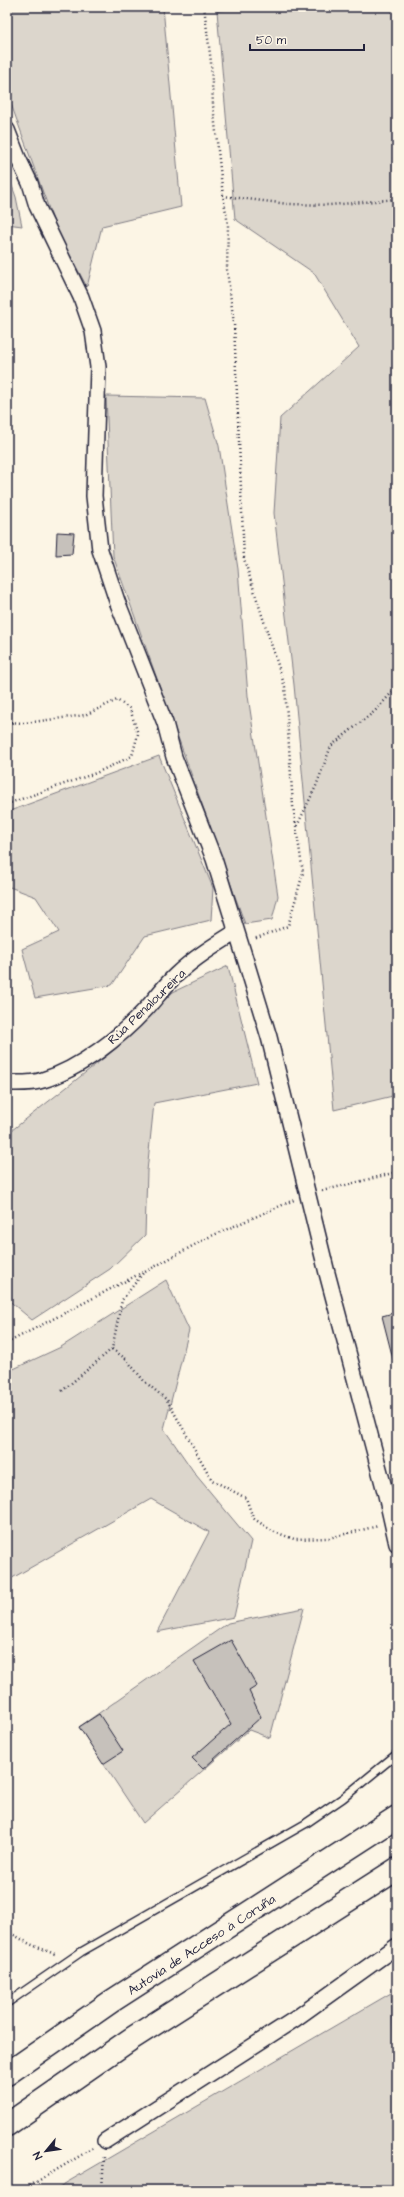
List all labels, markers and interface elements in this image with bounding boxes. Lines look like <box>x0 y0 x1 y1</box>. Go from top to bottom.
scale bar <box>250 26 364 52</box>
text: 50 m <box>256 32 287 49</box>
street label: Rúa Penaloureira <box>104 965 190 1049</box>
street label: Autovía de Acceso á Coruña <box>124 1890 279 2000</box>
north arrow <box>26 2131 66 2171</box>
text: N <box>29 2149 46 2162</box>

